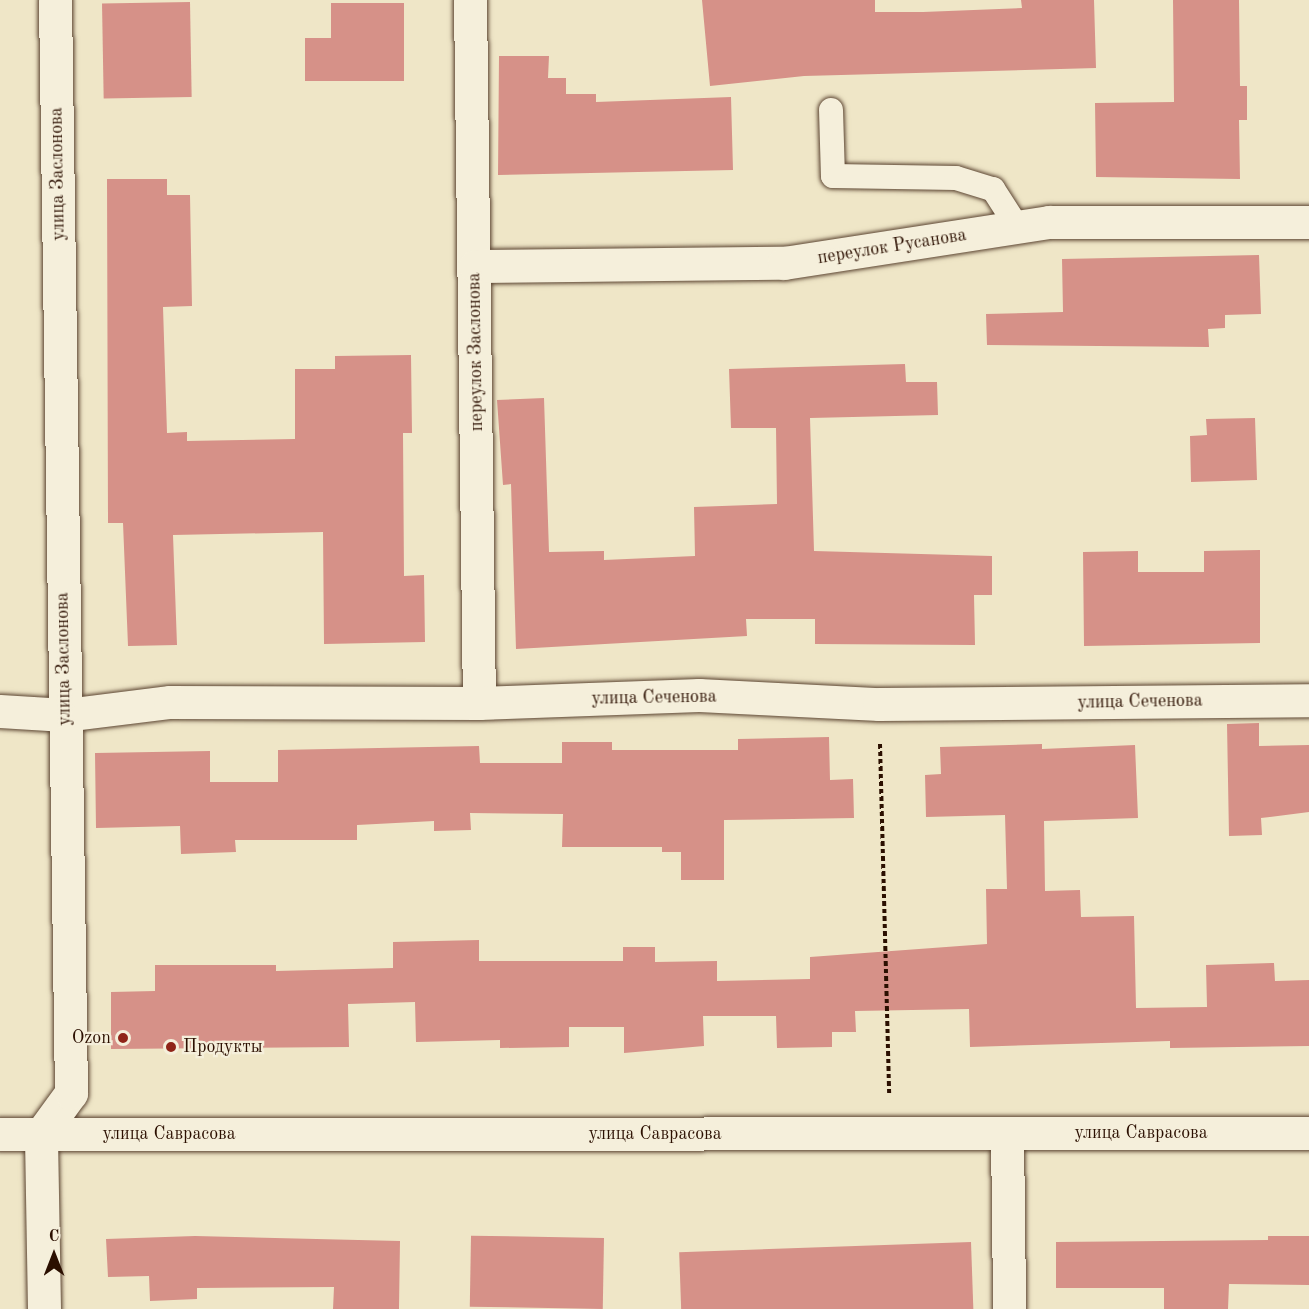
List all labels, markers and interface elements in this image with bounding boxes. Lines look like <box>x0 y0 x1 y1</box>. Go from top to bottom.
street label: улица Заслонова <box>46 107 70 241</box>
street label: переулок Русанова <box>816 225 968 269</box>
street label: переулок Заслонова <box>464 272 488 432</box>
street label: улица Заслонова <box>52 592 76 726</box>
street label: улица Сеченова <box>591 686 717 710</box>
street label: улица Сеченова <box>1077 690 1203 714</box>
place label: Ozon <box>72 1027 111 1049</box>
marker: Ozon <box>116 1031 130 1045</box>
place label: Продукты <box>183 1036 263 1058</box>
marker: Продукты <box>164 1040 178 1054</box>
street label: улица Саврасова <box>1074 1122 1208 1144</box>
street label: улица Саврасова <box>102 1123 236 1145</box>
street label: улица Саврасова <box>588 1123 722 1145</box>
north arrow <box>24 1225 84 1285</box>
text: С <box>49 1229 59 1245</box>

